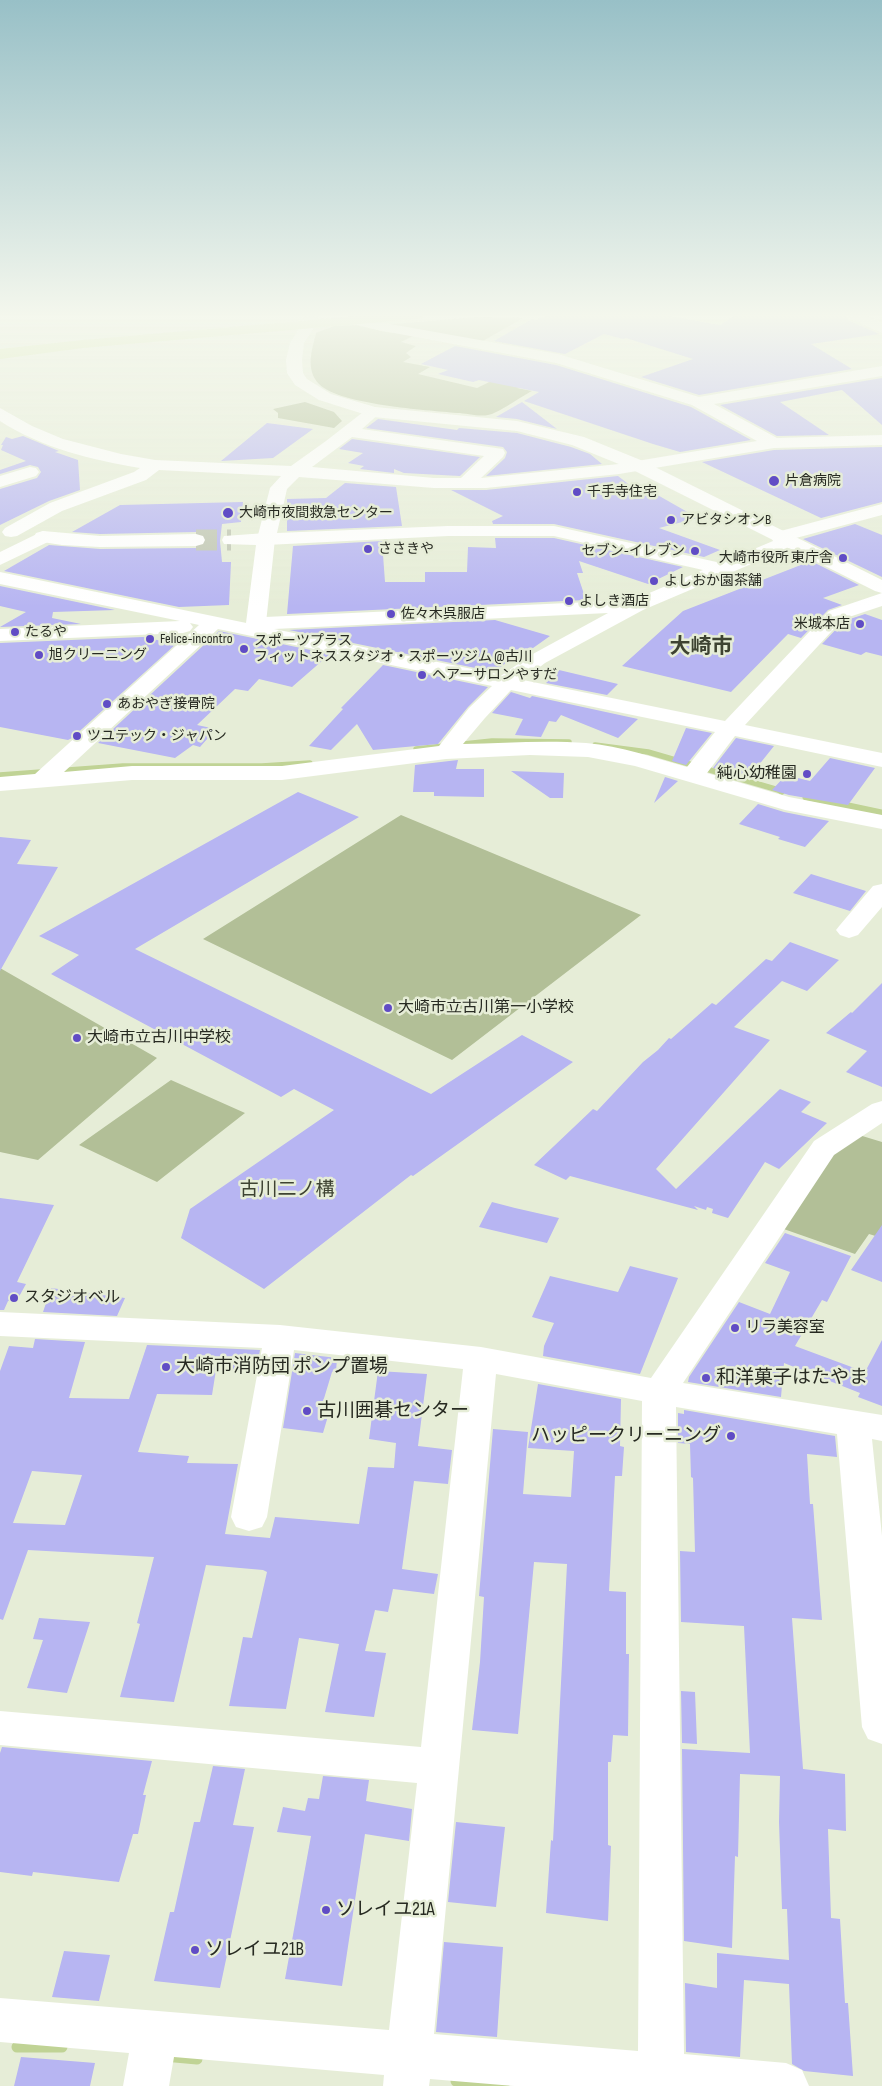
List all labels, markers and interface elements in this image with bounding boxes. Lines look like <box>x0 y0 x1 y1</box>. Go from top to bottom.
place label: 片倉病院 <box>785 473 841 489</box>
marker: 片倉病院 <box>767 474 781 488</box>
place label: 千手寺住宅 <box>587 484 657 500</box>
marker: 千手寺住宅 <box>571 486 583 498</box>
place label: 大崎市夜間救急センター <box>239 505 393 521</box>
marker: 大崎市夜間救急センター <box>221 506 235 520</box>
place label: アビタシオンB <box>681 512 771 528</box>
marker: アビタシオンB <box>665 514 677 526</box>
place label: ささきや <box>378 541 434 557</box>
marker: ささきや <box>362 543 374 555</box>
place label: セブン-イレブン <box>582 543 685 559</box>
marker: セブン-イレブン <box>689 545 701 557</box>
place label: 大崎市役所 東庁舎 <box>719 550 833 566</box>
marker: 大崎市役所 東庁舎 <box>837 552 849 564</box>
place label: よしおか園茶舗 <box>664 573 762 589</box>
marker: よしおか園茶舗 <box>648 575 660 587</box>
place label: よしき酒店 <box>579 593 649 609</box>
marker: よしき酒店 <box>563 595 575 607</box>
place label: 佐々木呉服店 <box>401 606 485 622</box>
marker: 佐々木呉服店 <box>385 608 397 620</box>
place label: 米城本店 <box>794 616 850 632</box>
marker: 米城本店 <box>854 618 866 630</box>
place label: たるや <box>25 624 67 640</box>
marker: たるや <box>9 626 21 638</box>
place label: Felice-incontro <box>160 631 232 647</box>
marker: Felice-incontro <box>144 633 156 645</box>
place label: スポーツプラス フィットネススタジオ・スポーツジム @古川 <box>254 633 533 666</box>
district label: 大崎市 <box>670 635 732 661</box>
marker: スポーツプラス フィットネススタジオ・スポーツジム @古川 <box>238 643 250 655</box>
place label: 旭クリーニング <box>49 647 147 663</box>
marker: 旭クリーニング <box>33 649 45 661</box>
place label: ヘアーサロンやすだ <box>432 667 557 683</box>
marker: ヘアーサロンやすだ <box>416 669 428 681</box>
place label: あおやぎ接骨院 <box>117 696 215 712</box>
marker: あおやぎ接骨院 <box>101 698 113 710</box>
place label: ツユテック・ジャパン <box>87 728 227 744</box>
marker: ツユテック・ジャパン <box>71 730 83 742</box>
place label: 純心幼稚園 <box>717 764 797 784</box>
marker: 純心幼稚園 <box>801 768 813 780</box>
place label: 大崎市立古川第一小学校 <box>398 998 574 1018</box>
marker: 大崎市立古川第一小学校 <box>382 1002 394 1014</box>
place label: 大崎市立古川中学校 <box>87 1028 231 1048</box>
marker: 大崎市立古川中学校 <box>71 1032 83 1044</box>
district label: 古川二ノ構 <box>240 1179 334 1201</box>
place label: スタジオベル <box>24 1288 120 1308</box>
marker: スタジオベル <box>8 1292 20 1304</box>
place label: リラ美容室 <box>745 1318 825 1338</box>
marker: リラ美容室 <box>729 1322 741 1334</box>
place label: 大崎市消防団 ポンプ置場 <box>176 1356 388 1378</box>
marker: 大崎市消防団 ポンプ置場 <box>160 1361 172 1373</box>
place label: 和洋菓子はたやま <box>716 1367 868 1389</box>
marker: 和洋菓子はたやま <box>700 1372 712 1384</box>
place label: 古川囲碁センター <box>317 1400 469 1422</box>
marker: 古川囲碁センター <box>301 1405 313 1417</box>
place label: ハッピークリーニング <box>531 1425 721 1447</box>
marker: ハッピークリーニング <box>725 1430 737 1442</box>
place label: ソレイユ21A <box>336 1899 435 1921</box>
marker: ソレイユ21A <box>320 1904 332 1916</box>
place label: ソレイユ21B <box>205 1939 304 1961</box>
marker: ソレイユ21B <box>189 1944 201 1956</box>

